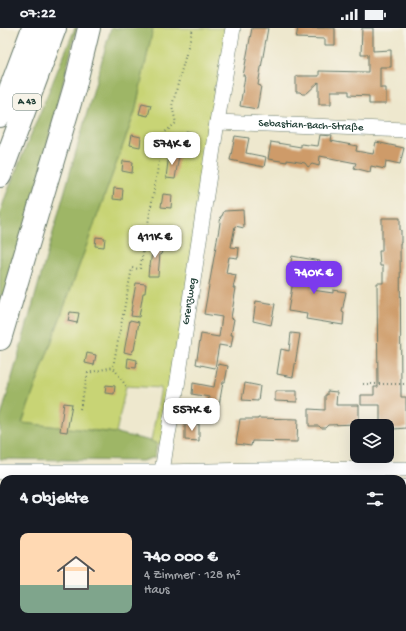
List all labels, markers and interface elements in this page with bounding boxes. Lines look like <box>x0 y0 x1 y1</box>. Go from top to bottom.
text: 07:22 <box>20 5 56 23</box>
road number: A 43 <box>13 94 41 110</box>
street label: Sebastian-Bach-Straße <box>258 118 364 134</box>
pin: 574K € <box>139 132 205 166</box>
text: 574K € <box>153 137 191 152</box>
pin: 411K € <box>122 225 188 259</box>
text: 411K € <box>138 230 172 245</box>
pin: 740K € <box>281 261 347 295</box>
text: 740K € <box>295 266 333 281</box>
street label: Grenzweg <box>180 277 199 326</box>
pin: 557K € <box>159 398 225 432</box>
text: 557K € <box>173 403 211 418</box>
map controls <box>350 419 394 463</box>
button: layers <box>350 419 394 463</box>
icon: filters <box>364 488 386 510</box>
text: 4 Objekte <box>20 489 88 509</box>
text: 740 000 € <box>144 548 218 568</box>
icon: home <box>52 549 100 597</box>
text: 4 Zimmer · 128 m² <box>144 568 241 583</box>
text: Haus <box>144 583 170 598</box>

